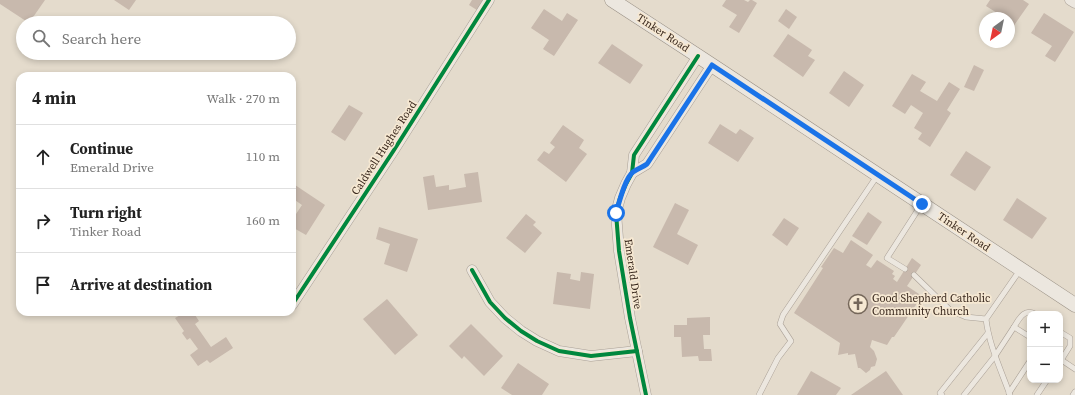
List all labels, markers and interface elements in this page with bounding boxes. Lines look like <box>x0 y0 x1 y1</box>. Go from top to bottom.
street label: Tinker Road <box>634 10 693 56</box>
north arrow <box>979 12 1015 48</box>
search box <box>16 16 296 60</box>
icon: search <box>30 27 52 49</box>
text: Search here <box>62 28 141 49</box>
text: 4 min <box>32 86 76 110</box>
text: Walk · 270 m <box>207 90 280 107</box>
street label: Caldwell Hughes Road <box>348 97 421 198</box>
text: Continue <box>70 138 133 159</box>
icon: ahead <box>32 146 54 168</box>
text: 110 m <box>246 148 280 165</box>
text: Emerald Drive <box>70 159 154 176</box>
route end <box>913 195 931 213</box>
text: Turn right <box>70 202 142 223</box>
route start <box>607 204 625 222</box>
street label: Tinker Road <box>935 209 994 255</box>
icon: right <box>32 210 54 232</box>
text: 160 m <box>246 212 280 229</box>
text: Tinker Road <box>70 223 141 240</box>
street label: Emerald Drive <box>621 238 645 311</box>
icon: arrive <box>32 274 54 296</box>
text: Arrive at destination <box>70 274 212 295</box>
place label: Good Shepherd Catholic Community Church <box>872 291 991 319</box>
church icon: Good Shepherd Catholic Community Church <box>847 293 869 315</box>
map controls <box>1027 311 1063 383</box>
button: + <box>1027 311 1063 347</box>
button: − <box>1027 347 1063 383</box>

